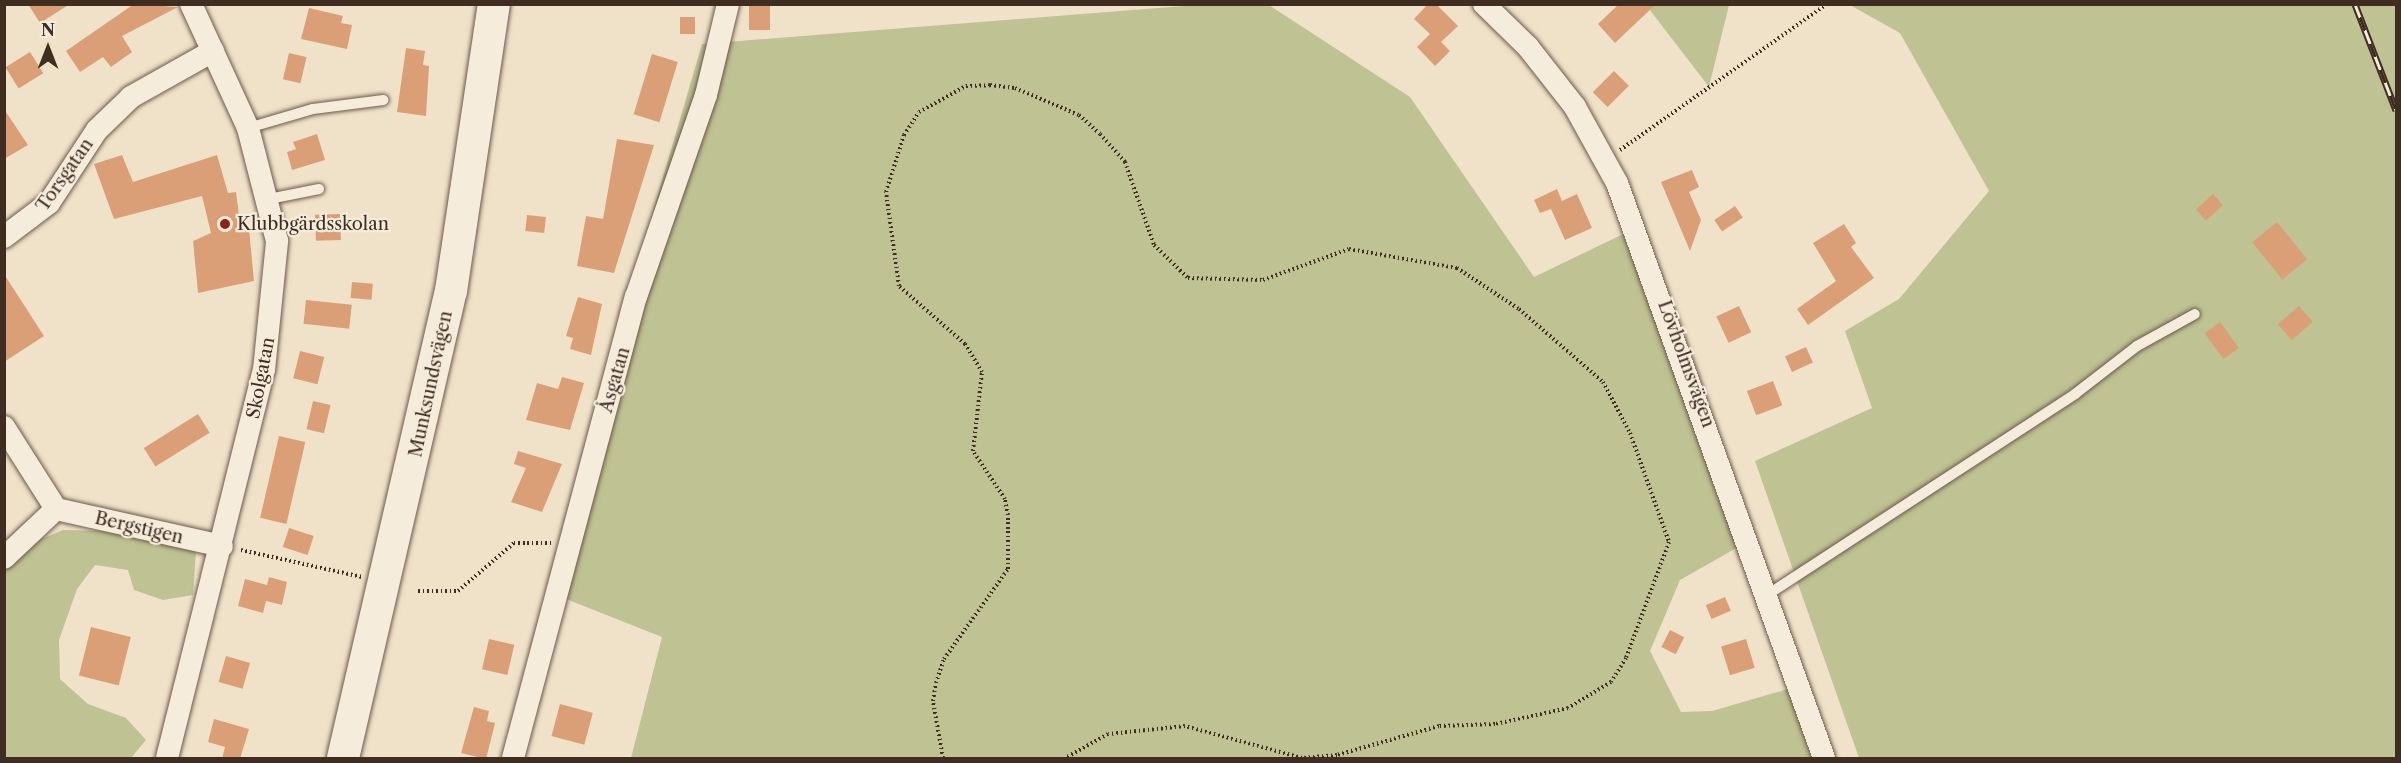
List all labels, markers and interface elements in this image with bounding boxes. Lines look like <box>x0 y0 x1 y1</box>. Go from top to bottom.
north arrow <box>18 18 78 78</box>
text: N <box>41 20 55 40</box>
street label: Torsgatan <box>32 134 98 216</box>
place label: Klubbgärdsskolan <box>237 213 389 235</box>
marker: Klubbgärdsskolan <box>218 217 232 231</box>
street label: Lövholmsvägen <box>1653 298 1719 430</box>
street label: Munksundsvägen <box>405 309 457 459</box>
street label: Skolgatan <box>242 335 280 421</box>
street label: Åsgatan <box>595 345 635 415</box>
street label: Bergstigen <box>93 507 185 549</box>

